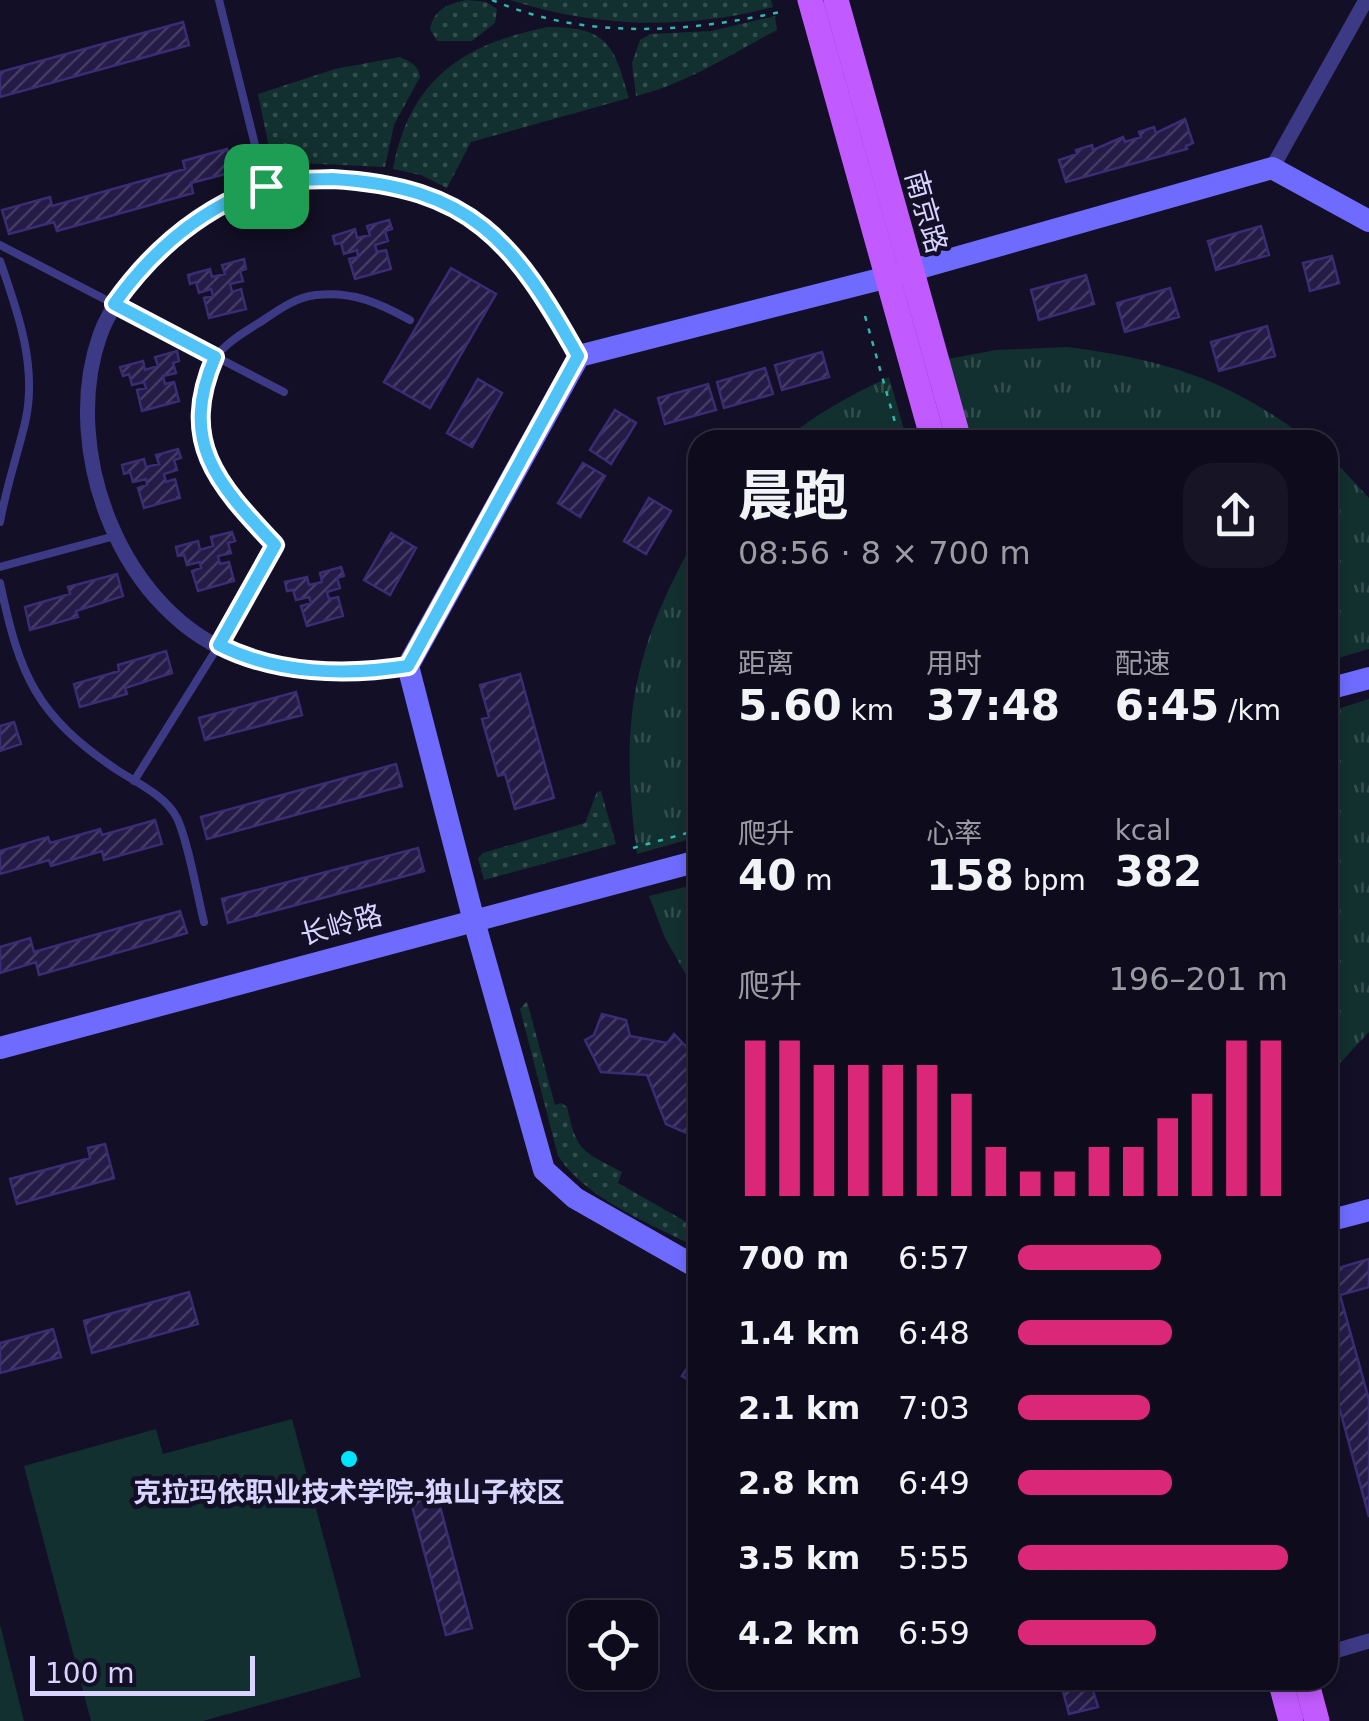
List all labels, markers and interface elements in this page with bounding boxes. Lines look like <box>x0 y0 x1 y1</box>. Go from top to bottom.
pin <box>224 144 309 229</box>
icon: arrive <box>239 159 294 214</box>
street label: 南京路 <box>899 167 953 257</box>
button: share <box>1183 463 1288 568</box>
text: 晨跑 <box>738 464 848 528</box>
text: 08:56 · 8 × 700 m <box>738 534 1031 572</box>
text: 距离 <box>738 647 794 680</box>
text: 用时 <box>926 647 982 680</box>
text: 配速 <box>1115 647 1171 680</box>
text: 5.60 <box>738 681 842 730</box>
text: 37:48 <box>926 681 1060 730</box>
text: 6:45 <box>1115 681 1219 730</box>
text: km <box>842 694 894 727</box>
text: /km <box>1219 694 1281 727</box>
text: kcal <box>1115 814 1171 847</box>
text: 爬升 <box>738 817 794 850</box>
text: 心率 <box>926 817 982 850</box>
text: 382 <box>1115 847 1202 896</box>
text: 40 <box>738 851 796 900</box>
text: 158 <box>926 851 1014 900</box>
text: m <box>796 864 833 897</box>
text: bpm <box>1014 864 1086 897</box>
street label: 长岭路 <box>296 898 386 952</box>
text: 196–201 m <box>1109 960 1288 998</box>
text: 爬升 <box>738 967 802 1005</box>
text: 700 m <box>738 1239 849 1277</box>
text: 6:57 <box>898 1239 970 1277</box>
text: 1.4 km <box>738 1314 860 1352</box>
text: 6:48 <box>898 1314 970 1352</box>
text: 2.1 km <box>738 1389 860 1427</box>
text: 7:03 <box>898 1389 970 1427</box>
marker: 克拉玛依职业技术学院-独山子校区 <box>338 1448 360 1470</box>
text: 2.8 km <box>738 1464 860 1502</box>
text: 6:49 <box>898 1464 970 1502</box>
place label: 克拉玛依职业技术学院-独山子校区 <box>133 1476 565 1509</box>
text: 3.5 km <box>738 1539 860 1577</box>
text: 5:55 <box>898 1539 970 1577</box>
map controls <box>568 1600 658 1690</box>
button: locate <box>568 1600 658 1690</box>
text: 4.2 km <box>738 1614 860 1652</box>
text: 6:59 <box>898 1614 970 1652</box>
scale bar <box>30 1651 255 1696</box>
text: 100 m <box>45 1657 135 1690</box>

